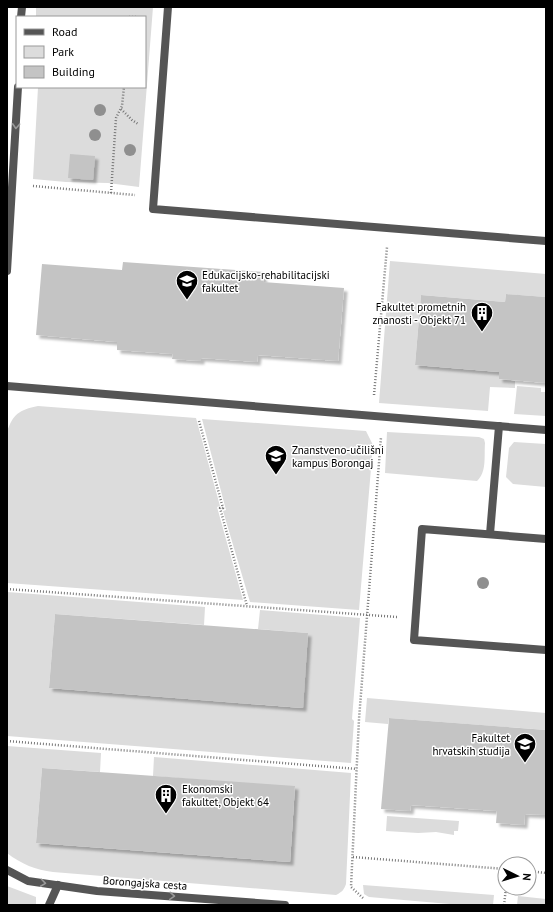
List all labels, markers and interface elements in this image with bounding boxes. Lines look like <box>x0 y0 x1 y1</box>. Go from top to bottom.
legend <box>16 16 146 88</box>
text: Road <box>52 24 77 39</box>
text: Park <box>52 44 74 59</box>
text: Building <box>52 64 95 79</box>
one-way arrow <box>12 123 20 129</box>
school or university icon: Edukacijsko-rehabilitacijski fakultet <box>174 268 200 301</box>
place label: Edukacijsko-rehabilitacijski fakultet <box>202 268 330 295</box>
place label: Fakultet prometnih znanosti - Objekt 71 <box>372 300 466 327</box>
building icon: Fakultet prometnih znanosti - Objekt 71 <box>469 300 495 333</box>
school or university icon: Znanstveno-učilišni kampus Borongaj <box>263 443 289 476</box>
place label: Znanstveno-učilišni kampus Borongaj <box>292 443 384 470</box>
place label: Fakultet hrvatskih studija <box>432 731 510 758</box>
school or university icon: Fakultet hrvatskih studija <box>512 731 538 764</box>
building icon: Ekonomski fakultet, Objekt 64 <box>153 782 179 815</box>
place label: Ekonomski fakultet, Objekt 64 <box>182 782 269 809</box>
north arrow <box>497 856 537 896</box>
street label: Borongajska cesta <box>102 873 188 893</box>
text: N <box>520 873 534 881</box>
one-way arrow <box>40 878 46 887</box>
one-way arrow <box>169 892 175 901</box>

